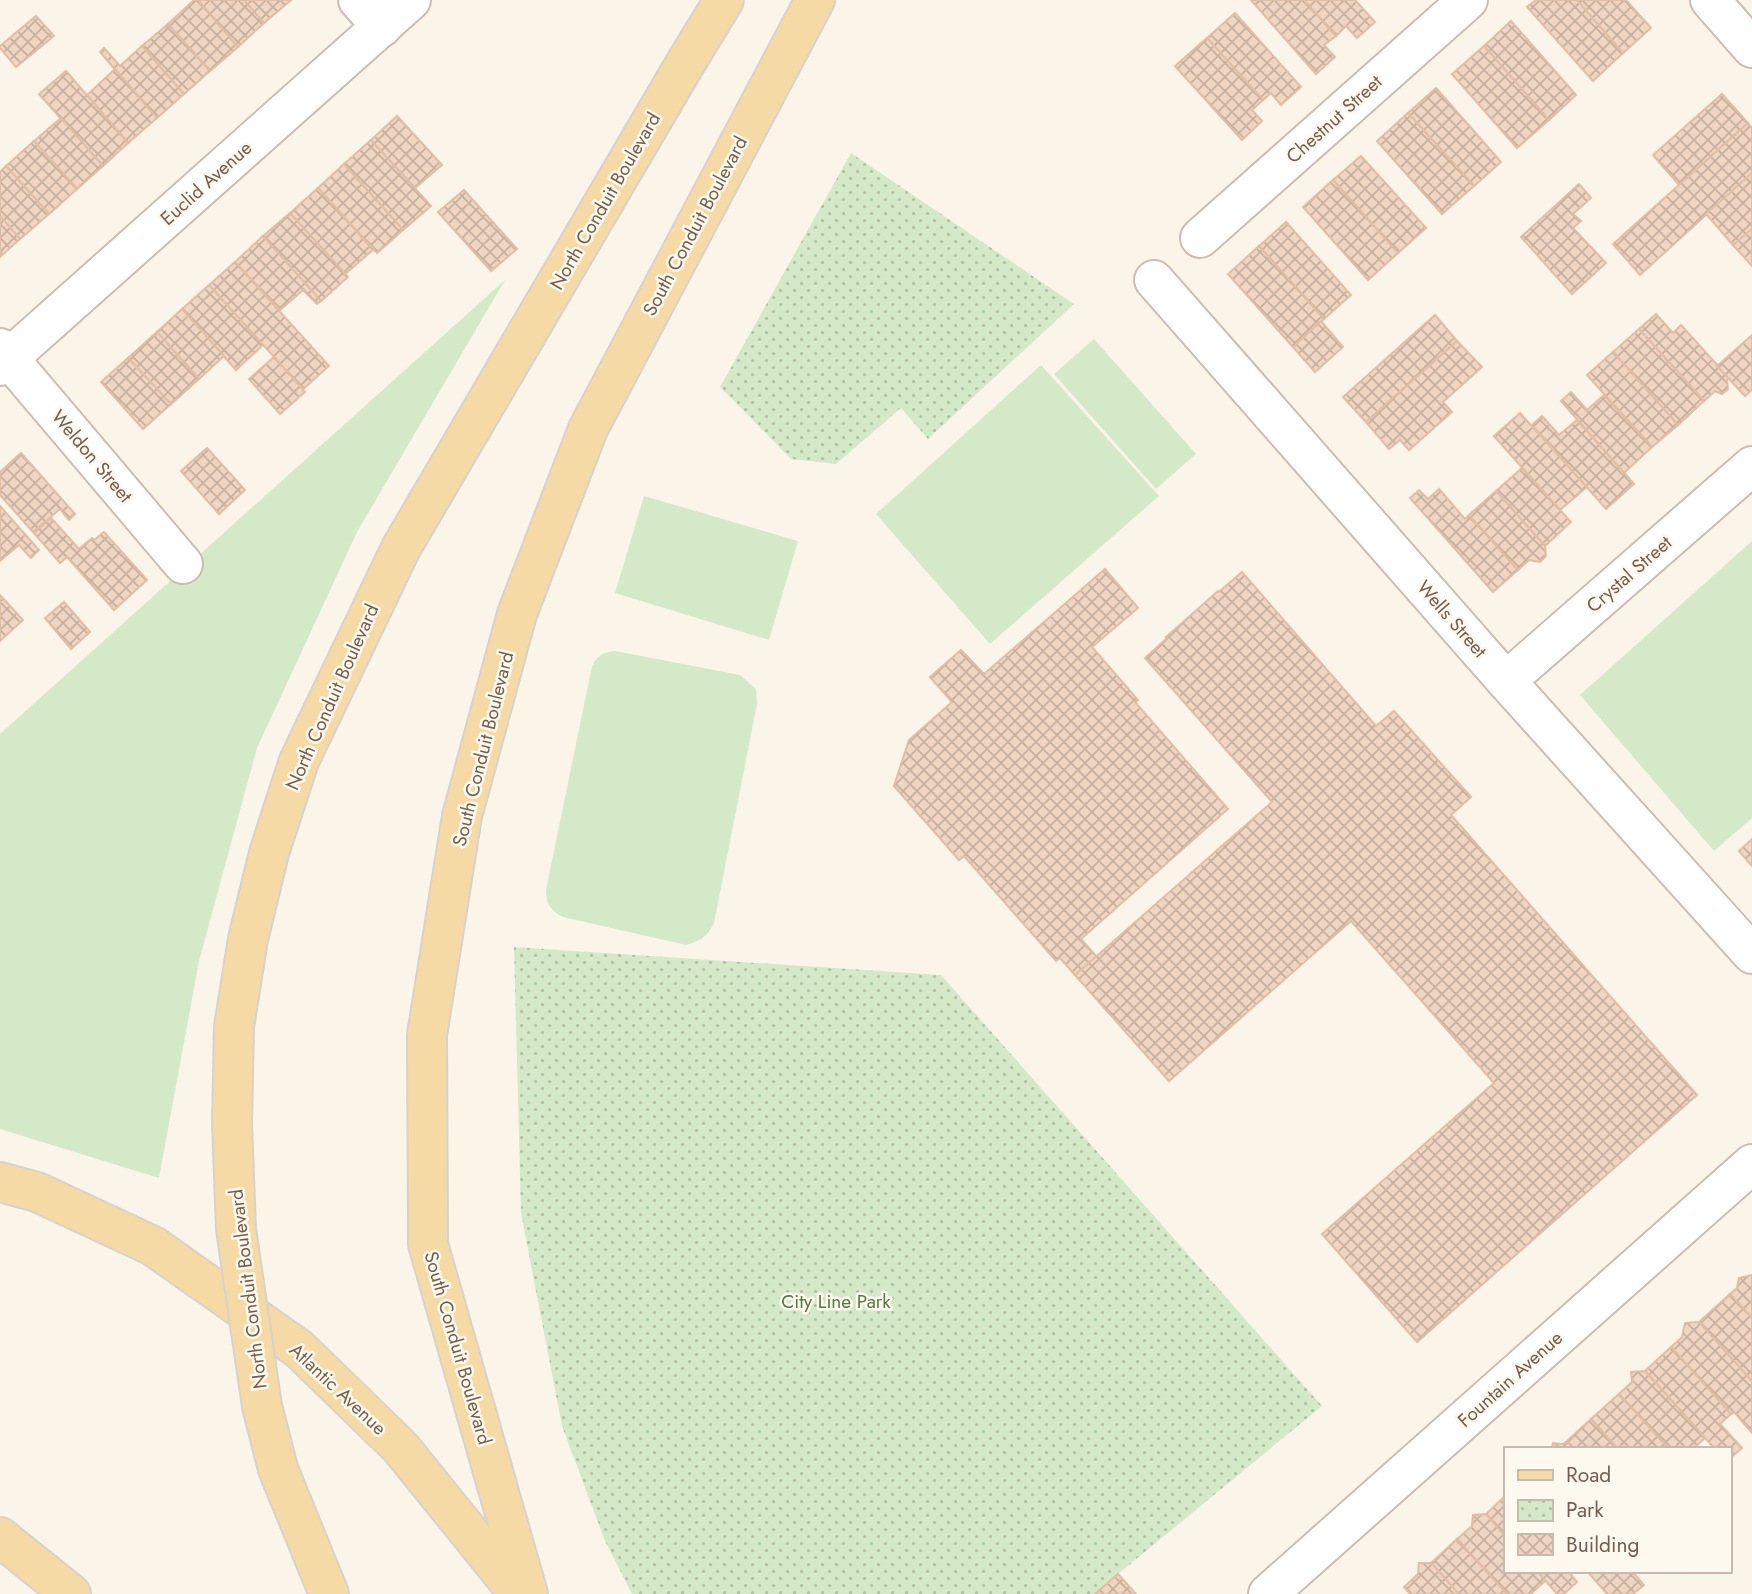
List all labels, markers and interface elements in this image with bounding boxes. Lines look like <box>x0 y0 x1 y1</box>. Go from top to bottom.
street label: Chestnut Street <box>1280 68 1388 169</box>
street label: North Conduit Boulevard <box>543 107 667 295</box>
street label: South Conduit Boulevard <box>636 131 754 321</box>
street label: Euclid Avenue <box>154 135 258 231</box>
street label: Weldon Street <box>45 404 139 509</box>
street label: Crystal Street <box>1580 529 1678 619</box>
street label: Wells Street <box>1411 574 1493 664</box>
street label: North Conduit Boulevard <box>279 600 385 794</box>
street label: South Conduit Boulevard <box>446 649 520 849</box>
street label: North Conduit Boulevard <box>222 1188 274 1390</box>
street label: South Conduit Boulevard <box>417 1248 499 1448</box>
park label: City Line Park <box>781 1288 891 1315</box>
street label: Fountain Avenue <box>1452 1324 1569 1433</box>
street label: Atlantic Avenue <box>283 1337 393 1441</box>
legend <box>1504 1447 1731 1573</box>
text: Road <box>1566 1460 1611 1490</box>
text: Park <box>1566 1495 1604 1525</box>
text: Building <box>1566 1530 1639 1560</box>

